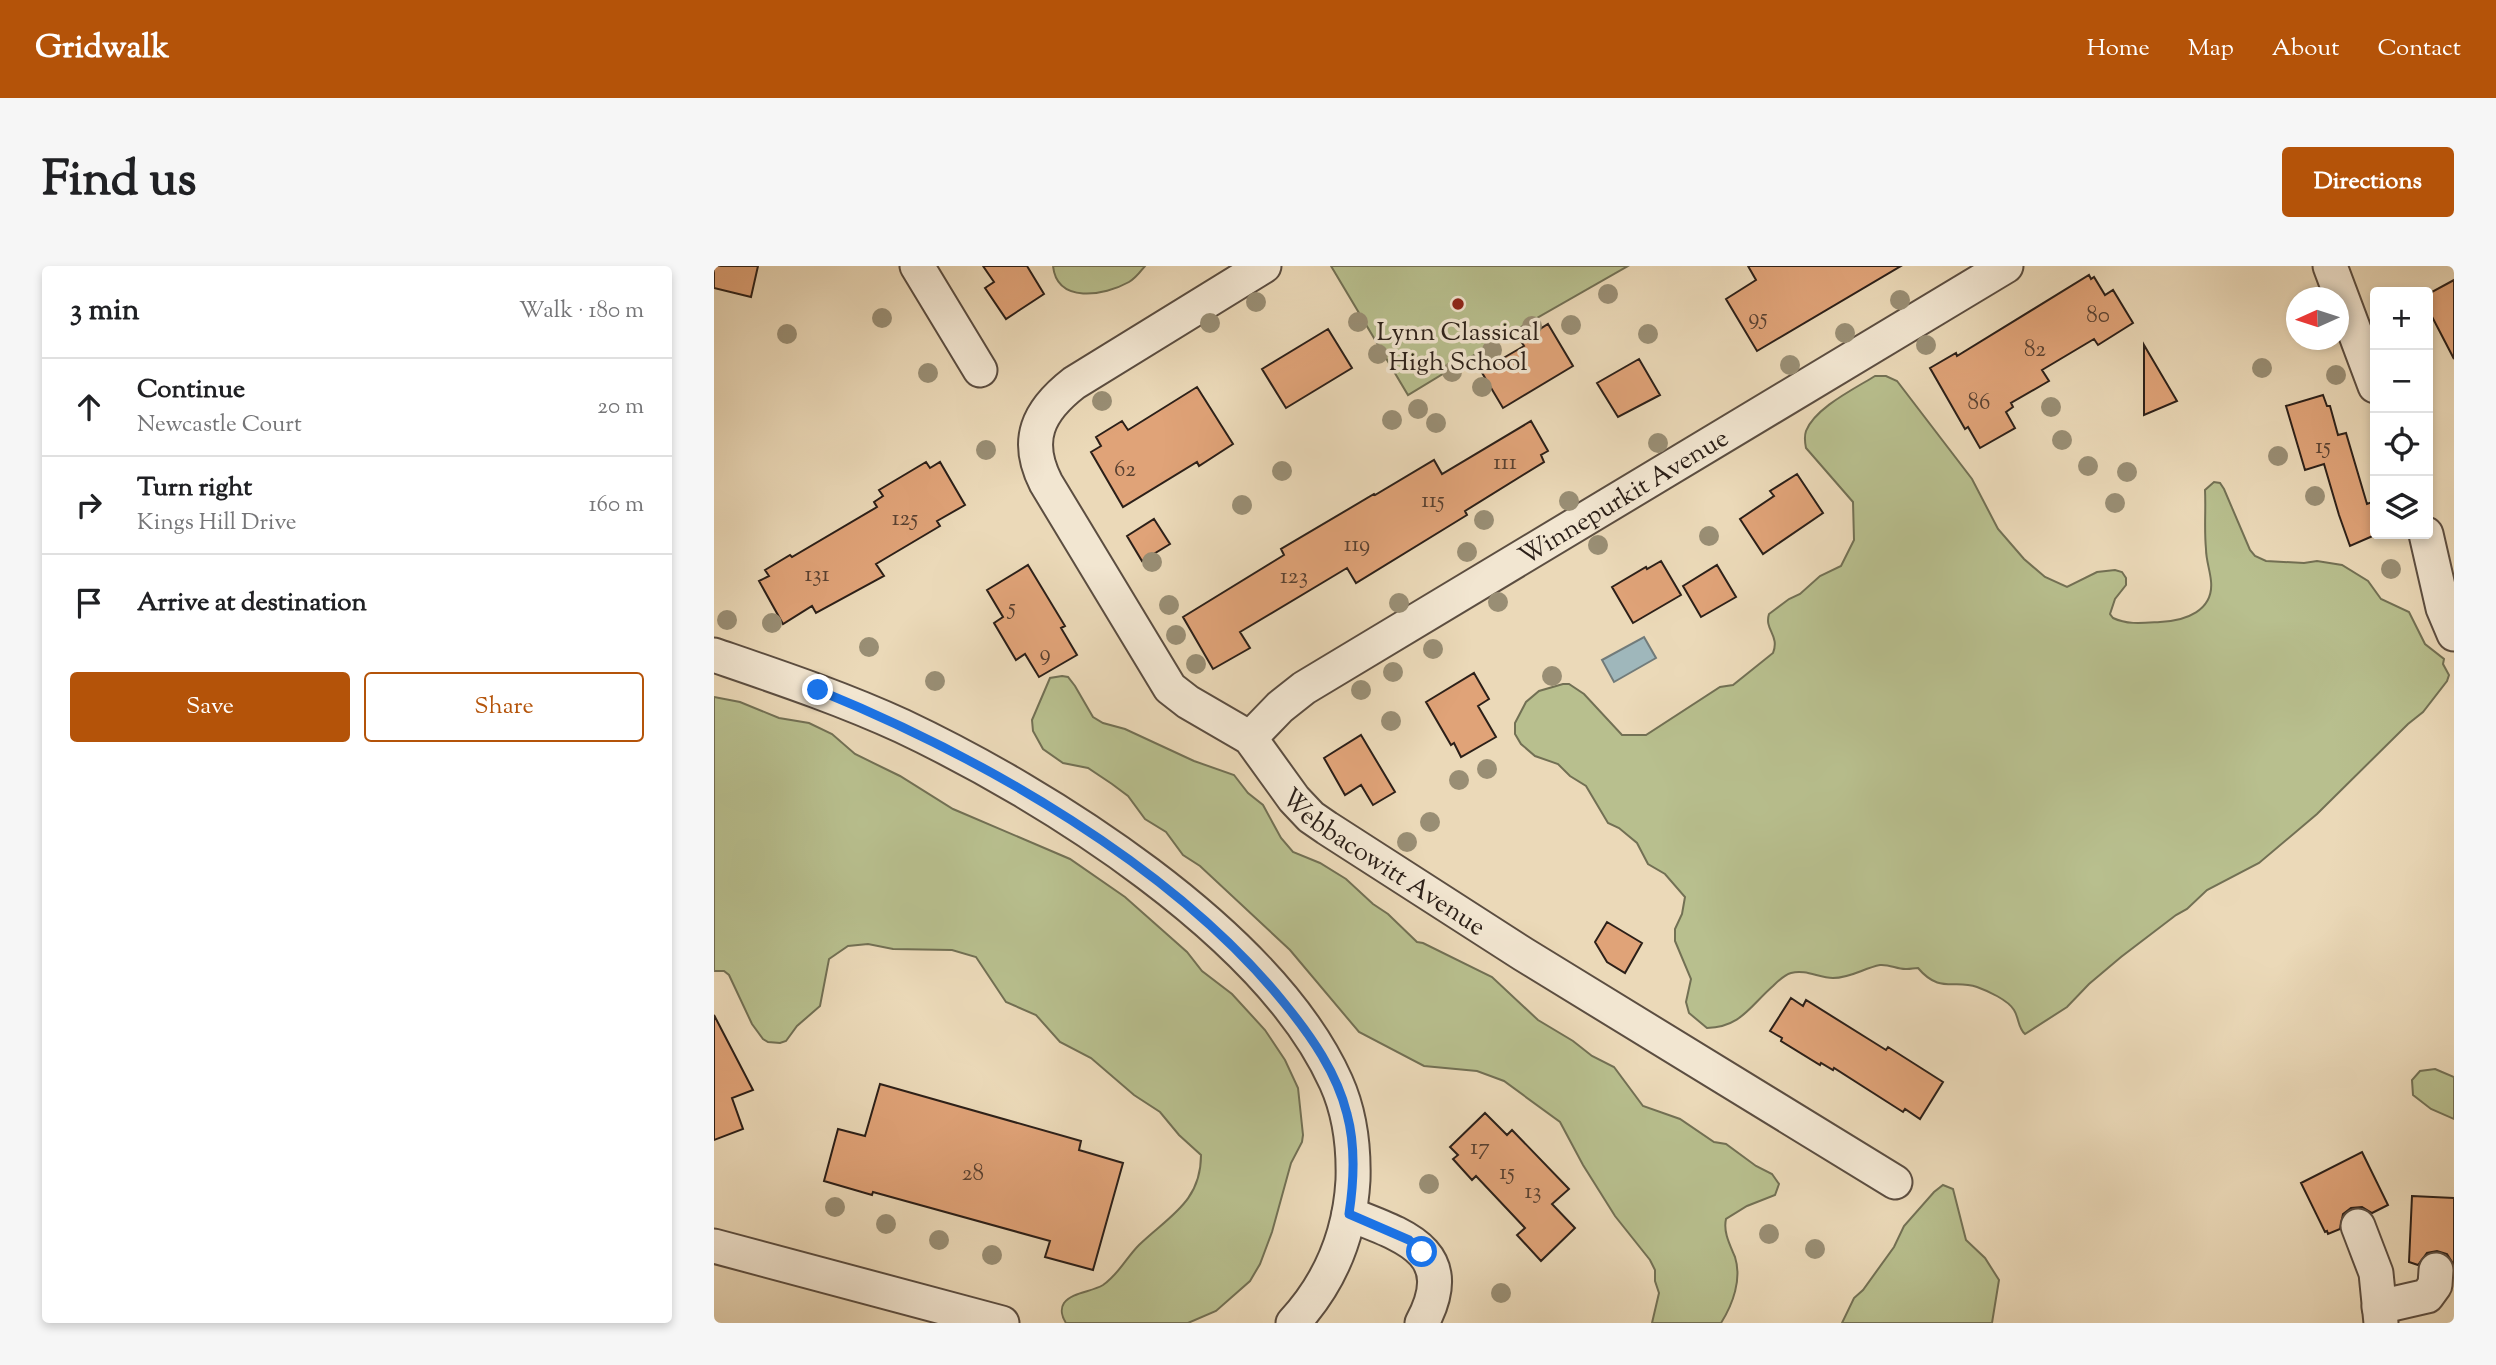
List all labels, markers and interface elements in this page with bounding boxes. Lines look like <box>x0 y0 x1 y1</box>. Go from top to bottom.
text: Gridwalk <box>35 25 169 73</box>
text: Home <box>2087 32 2150 66</box>
text: Map <box>2188 32 2234 66</box>
text: About <box>2272 32 2339 66</box>
text: Contact <box>2377 32 2461 66</box>
text: Find us <box>42 147 196 217</box>
button: Directions <box>2282 147 2454 217</box>
north arrow <box>2286 287 2349 350</box>
map controls <box>2370 287 2433 539</box>
button: + <box>2370 287 2433 350</box>
text: 3 min <box>70 290 140 333</box>
text: Walk · 180 m <box>519 295 644 328</box>
marker: Lynn Classical High School <box>1450 296 1466 312</box>
house number: 80 <box>2086 300 2110 333</box>
house number: 95 <box>1748 302 1768 335</box>
place label: Lynn Classical High School <box>1376 315 1540 382</box>
house number: 82 <box>2024 334 2046 367</box>
button: − <box>2370 350 2433 413</box>
text: Continue <box>137 372 245 409</box>
house number: 86 <box>1968 387 1990 420</box>
icon: ahead <box>70 388 108 426</box>
text: 20 m <box>597 391 644 424</box>
text: Newcastle Court <box>137 409 302 442</box>
button: locate <box>2370 413 2433 476</box>
street label: Winnepurkit Avenue <box>1512 421 1736 576</box>
house number: 15 <box>2315 431 2331 464</box>
house number: 111 <box>1493 447 1517 480</box>
house number: 62 <box>1114 454 1136 487</box>
text: Turn right <box>137 470 252 507</box>
button: layers <box>2370 476 2433 539</box>
house number: 115 <box>1421 485 1445 518</box>
icon: right <box>70 486 108 524</box>
text: 160 m <box>589 489 644 522</box>
house number: 125 <box>892 503 918 536</box>
text: Kings Hill Drive <box>137 507 297 540</box>
house number: 119 <box>1344 529 1370 562</box>
house number: 131 <box>805 559 830 592</box>
house number: 123 <box>1280 561 1308 594</box>
icon: arrive <box>70 584 108 622</box>
text: Arrive at destination <box>137 585 367 622</box>
house number: 5 <box>1006 592 1016 625</box>
house number: 9 <box>1039 638 1051 671</box>
button: Save <box>70 672 350 742</box>
button: Share <box>364 672 644 742</box>
route end <box>802 674 833 705</box>
street label: Webbacowitt Avenue <box>1272 781 1492 946</box>
house number: 17 <box>1470 1132 1490 1165</box>
house number: 15 <box>1499 1157 1515 1190</box>
house number: 28 <box>962 1158 984 1191</box>
house number: 13 <box>1524 1176 1542 1209</box>
route start <box>1406 1236 1437 1267</box>

